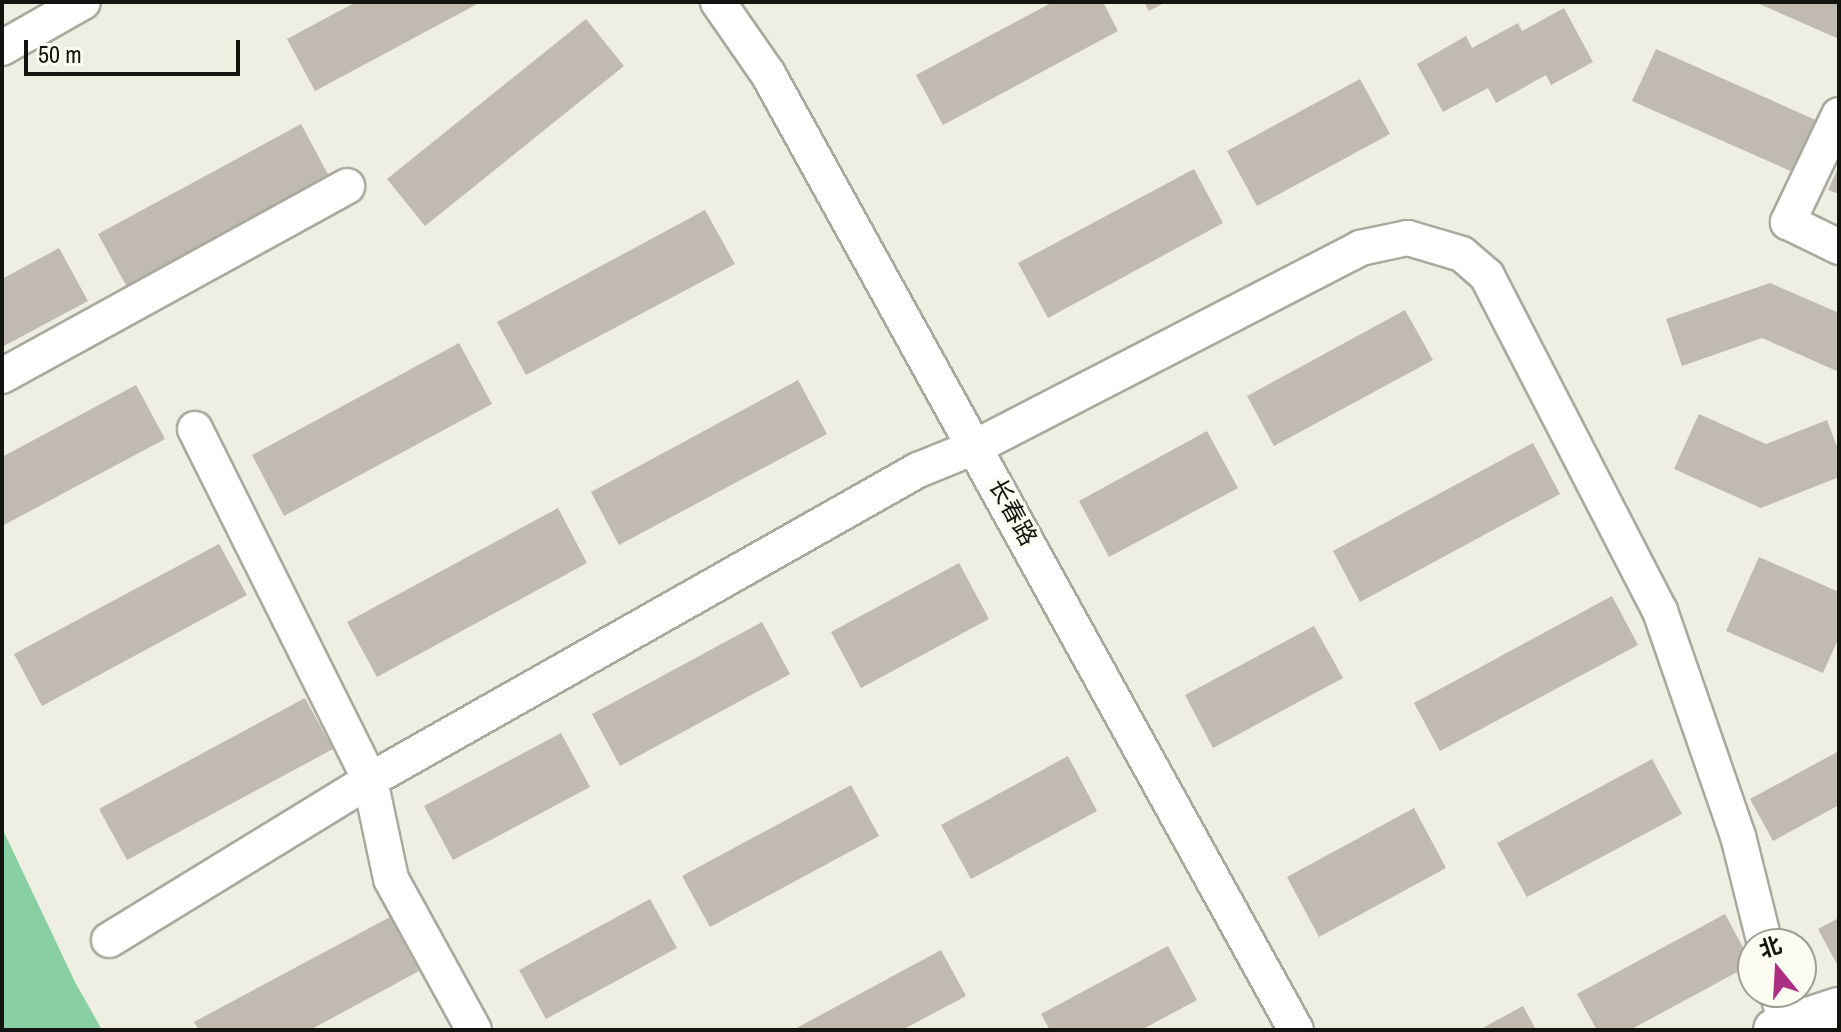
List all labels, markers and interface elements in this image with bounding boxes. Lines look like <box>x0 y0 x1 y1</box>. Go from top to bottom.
scale bar <box>28 24 244 74</box>
text: 50 m <box>38 38 82 70</box>
street label: 长春路 <box>983 474 1043 550</box>
north arrow <box>1737 928 1817 1008</box>
text: 北 <box>1755 929 1785 965</box>

